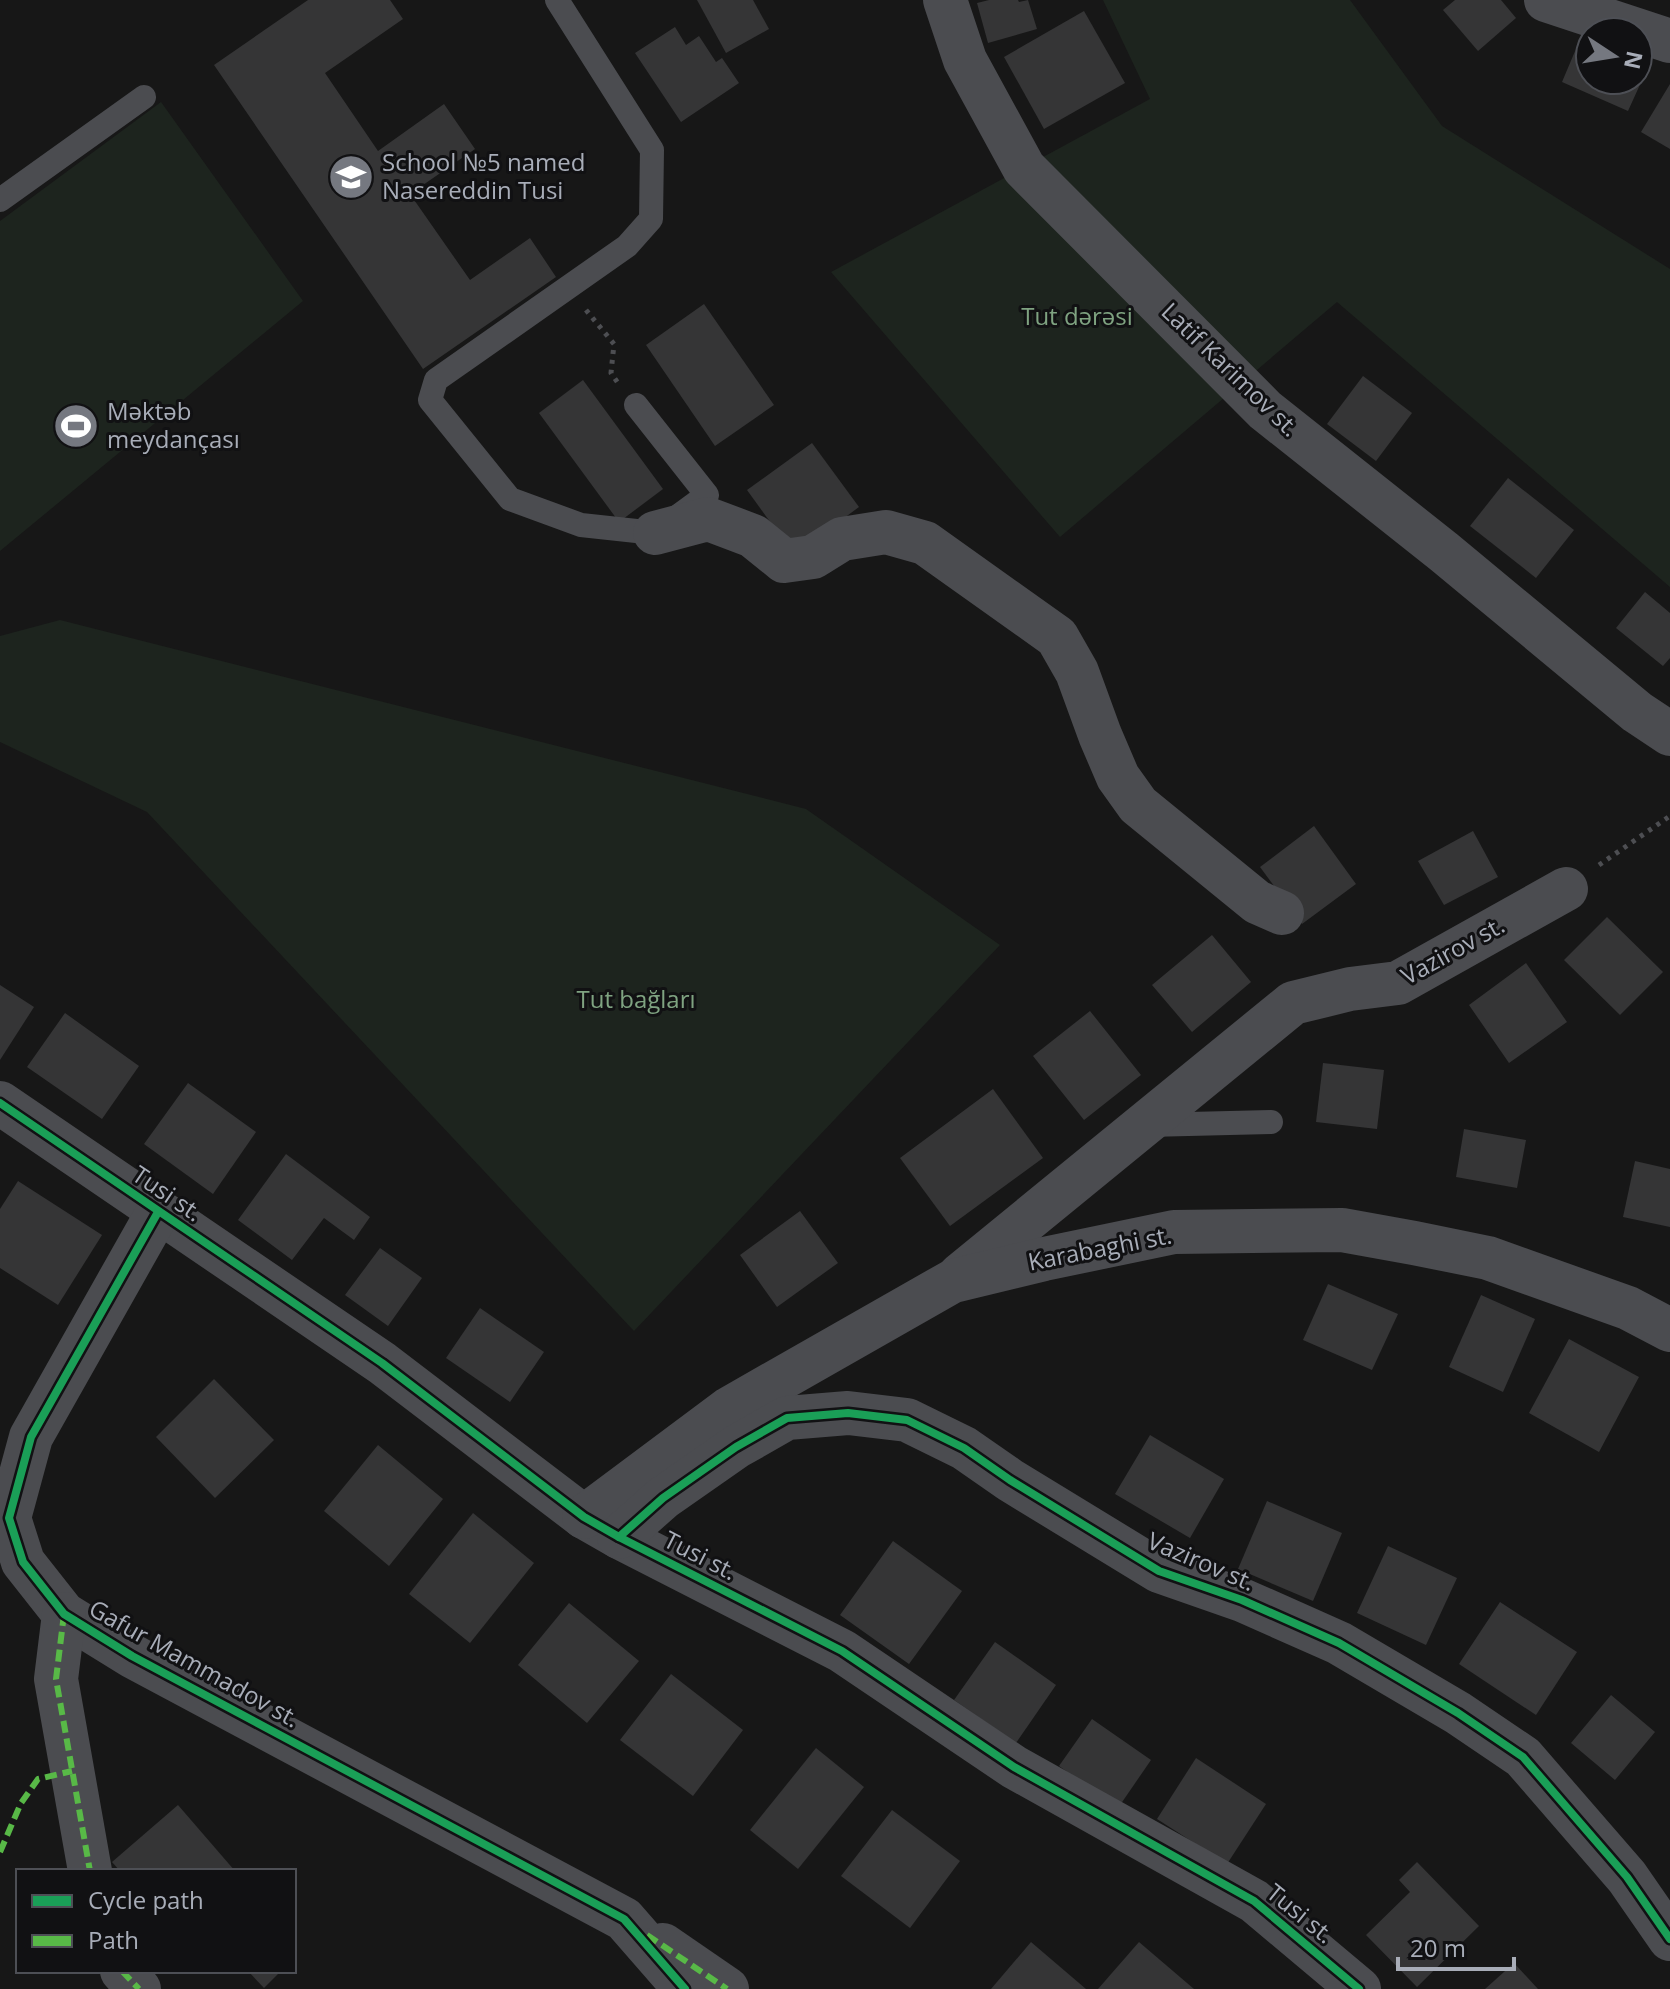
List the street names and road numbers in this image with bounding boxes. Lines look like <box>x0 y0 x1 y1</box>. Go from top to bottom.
street label: Latif Karimov st. <box>1155 295 1307 443</box>
street label: Vazirov st. <box>1395 908 1510 992</box>
street label: Tusi st. <box>126 1157 209 1228</box>
street label: Karabaghi st. <box>1025 1217 1174 1278</box>
street label: Tusi st. <box>658 1522 743 1587</box>
street label: Vazirov st. <box>1143 1523 1260 1598</box>
street label: Gafur Mammadov st. <box>84 1591 306 1734</box>
street label: Tusi st. <box>1260 1875 1342 1950</box>

